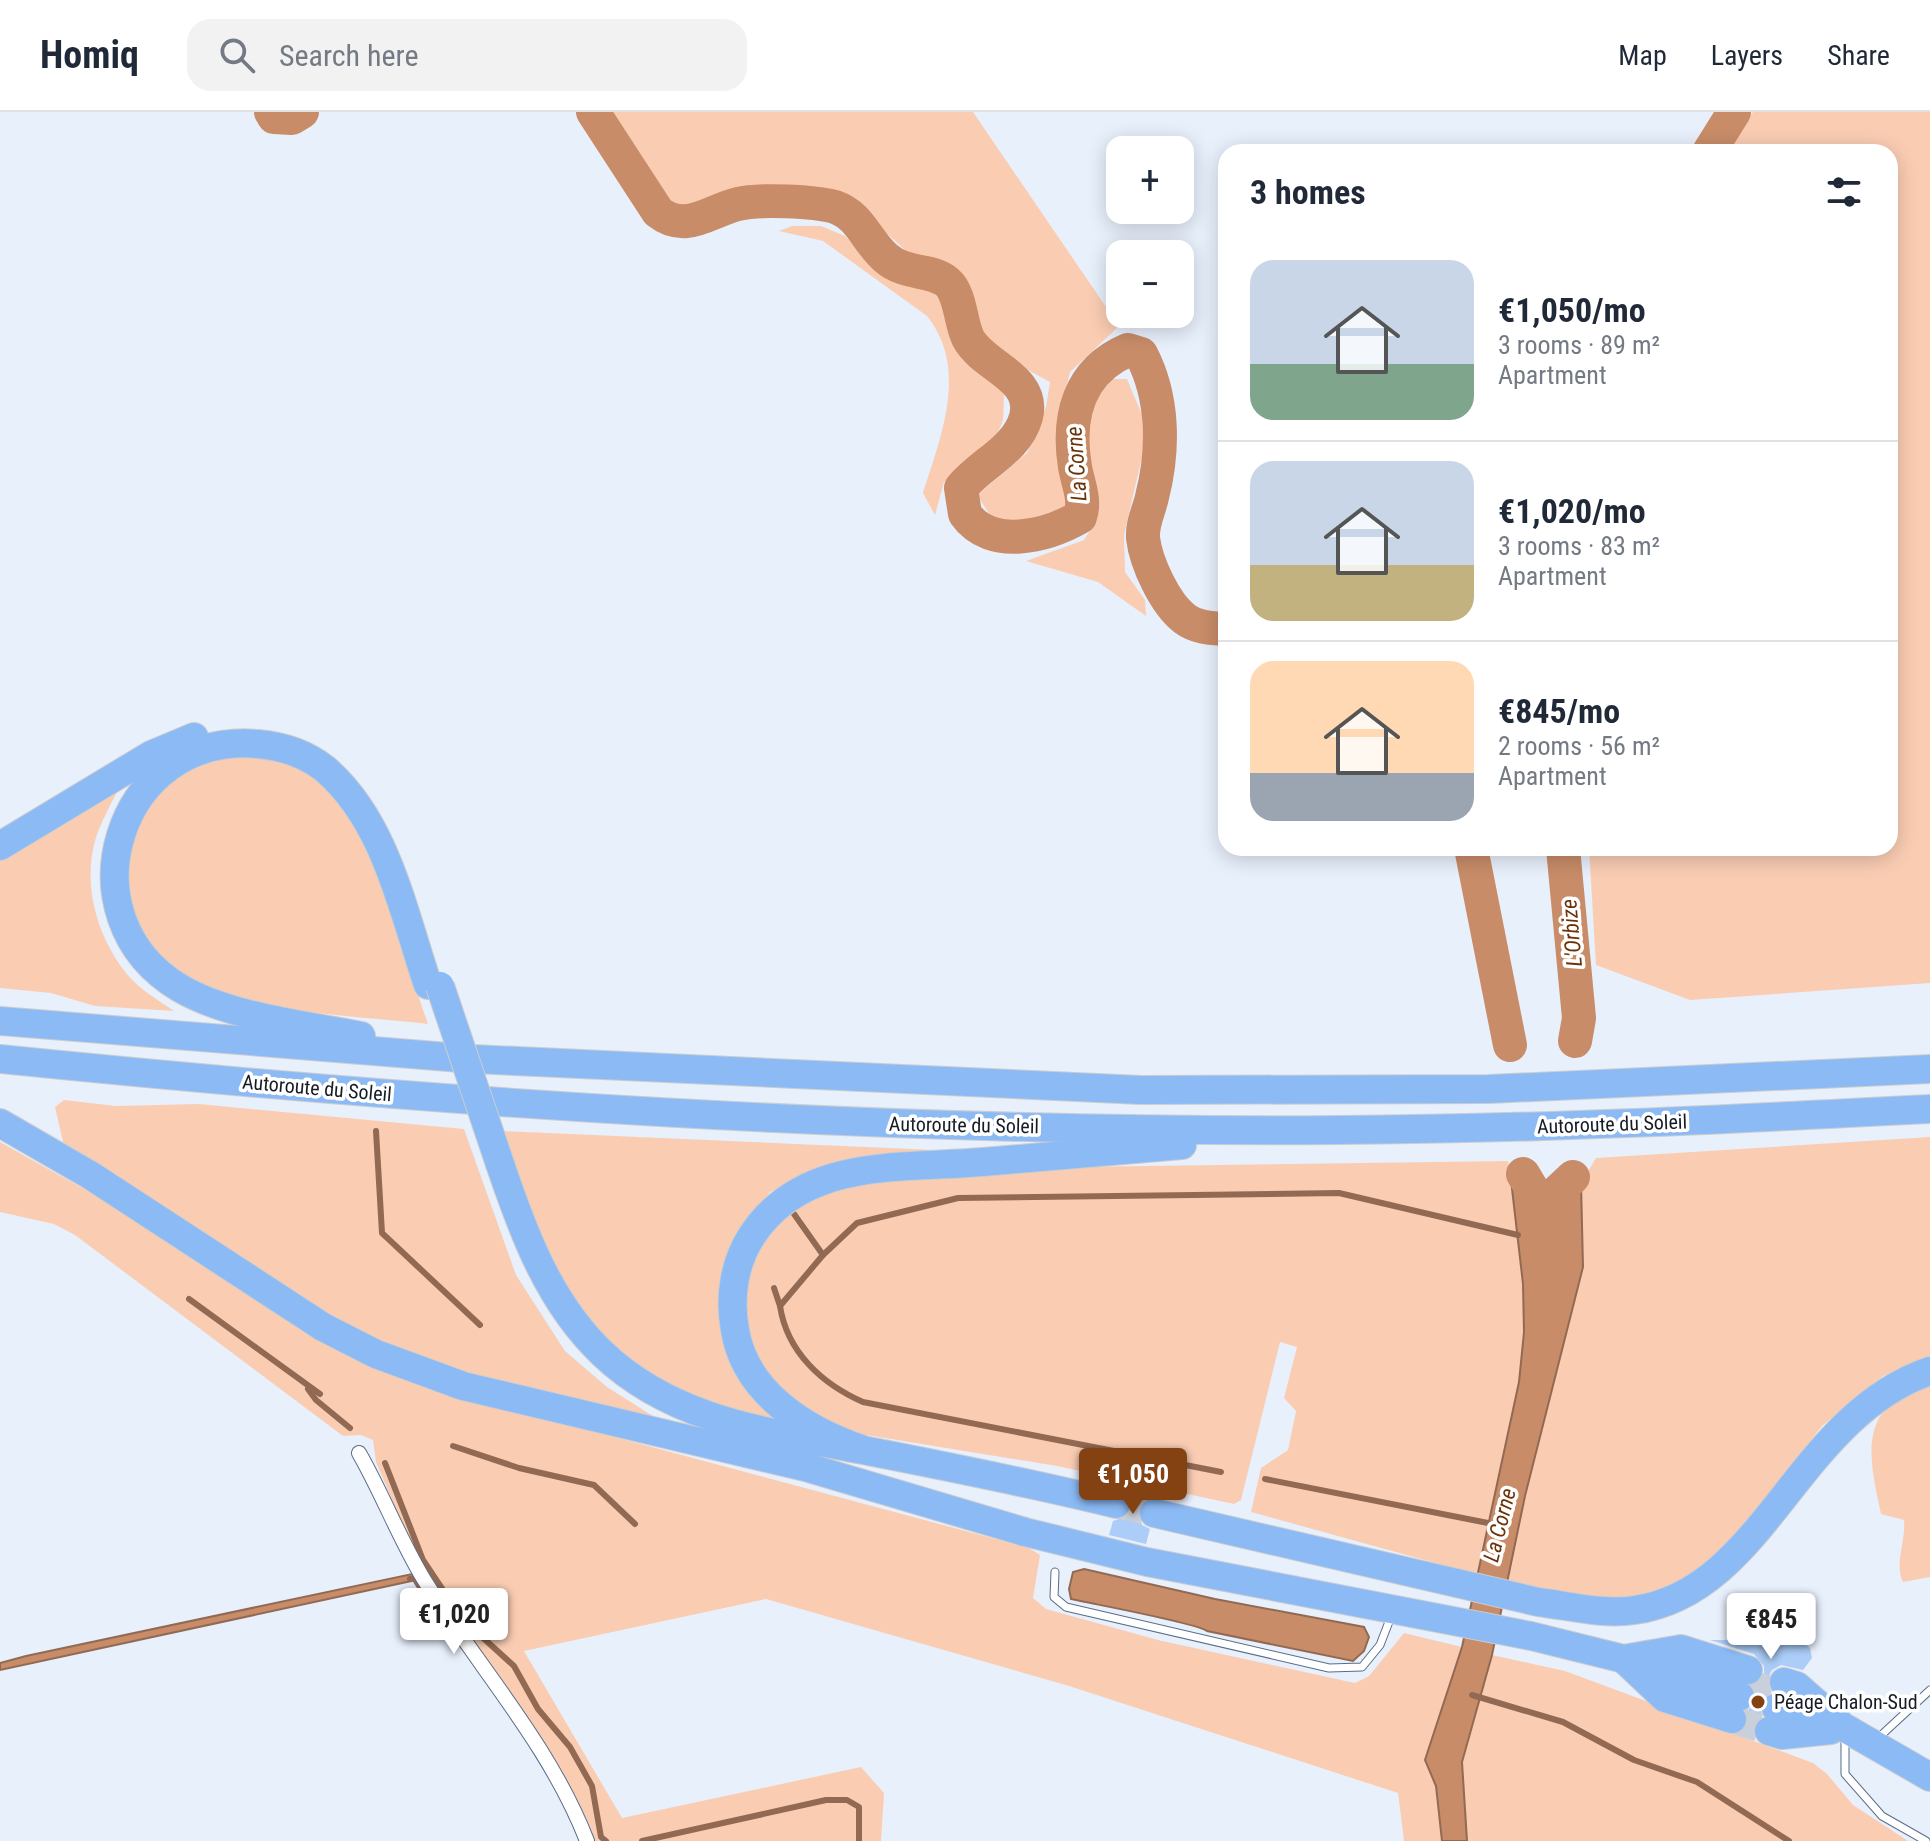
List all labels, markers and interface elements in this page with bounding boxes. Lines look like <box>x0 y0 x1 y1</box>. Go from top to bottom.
search box <box>187 19 747 91</box>
text: Homiq <box>40 33 139 77</box>
icon: search <box>215 33 259 77</box>
text: Search here <box>279 38 418 73</box>
text: Map <box>1618 39 1667 72</box>
text: Layers <box>1711 39 1783 72</box>
text: Share <box>1827 39 1890 72</box>
map controls <box>1106 136 1194 328</box>
button: + <box>1106 136 1194 224</box>
icon: filters <box>1822 170 1866 214</box>
text: 3 homes <box>1250 172 1366 212</box>
button: − <box>1106 240 1194 328</box>
text: €1,050/mo <box>1498 290 1646 330</box>
icon: home <box>1314 292 1410 388</box>
text: 3 rooms · 89 m² <box>1498 330 1660 360</box>
text: Apartment <box>1498 360 1607 390</box>
water label: La Corne <box>1061 426 1092 502</box>
text: €1,020/mo <box>1498 491 1646 531</box>
icon: home <box>1314 493 1410 589</box>
text: 3 rooms · 83 m² <box>1498 531 1660 561</box>
text: Apartment <box>1498 561 1607 591</box>
text: €845/mo <box>1498 691 1620 731</box>
icon: home <box>1314 693 1410 789</box>
text: 2 rooms · 56 m² <box>1498 731 1660 761</box>
text: Apartment <box>1498 761 1607 791</box>
water label: L'Orbize <box>1556 898 1587 968</box>
street label: Autoroute du Soleil <box>241 1070 393 1106</box>
street label: Autoroute du Soleil <box>1537 1109 1687 1139</box>
street label: Autoroute du Soleil <box>889 1112 1039 1138</box>
pin: €1,050 <box>1068 1448 1198 1516</box>
text: €1,050 <box>1097 1459 1169 1489</box>
water label: La Corne <box>1478 1486 1521 1565</box>
pin: €1,020 <box>389 1588 519 1656</box>
pin: €845 <box>1724 1593 1818 1661</box>
text: €1,020 <box>418 1599 490 1629</box>
text: €845 <box>1745 1604 1797 1634</box>
place label: Péage Chalon-Sud <box>1774 1690 1918 1714</box>
marker: Péage Chalon-Sud <box>1749 1693 1767 1711</box>

